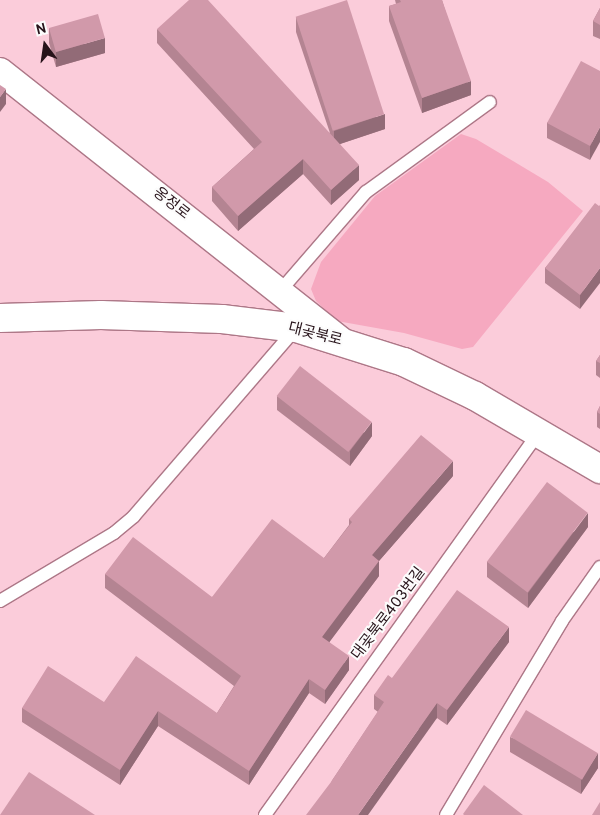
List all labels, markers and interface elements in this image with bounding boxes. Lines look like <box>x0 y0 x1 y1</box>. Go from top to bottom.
north arrow <box>20 20 70 70</box>
text: N <box>34 20 48 39</box>
street label: 옹정로 <box>149 184 193 224</box>
street label: 대곶북로 <box>286 320 344 350</box>
street label: 대곶북로403번길 <box>348 564 430 664</box>

